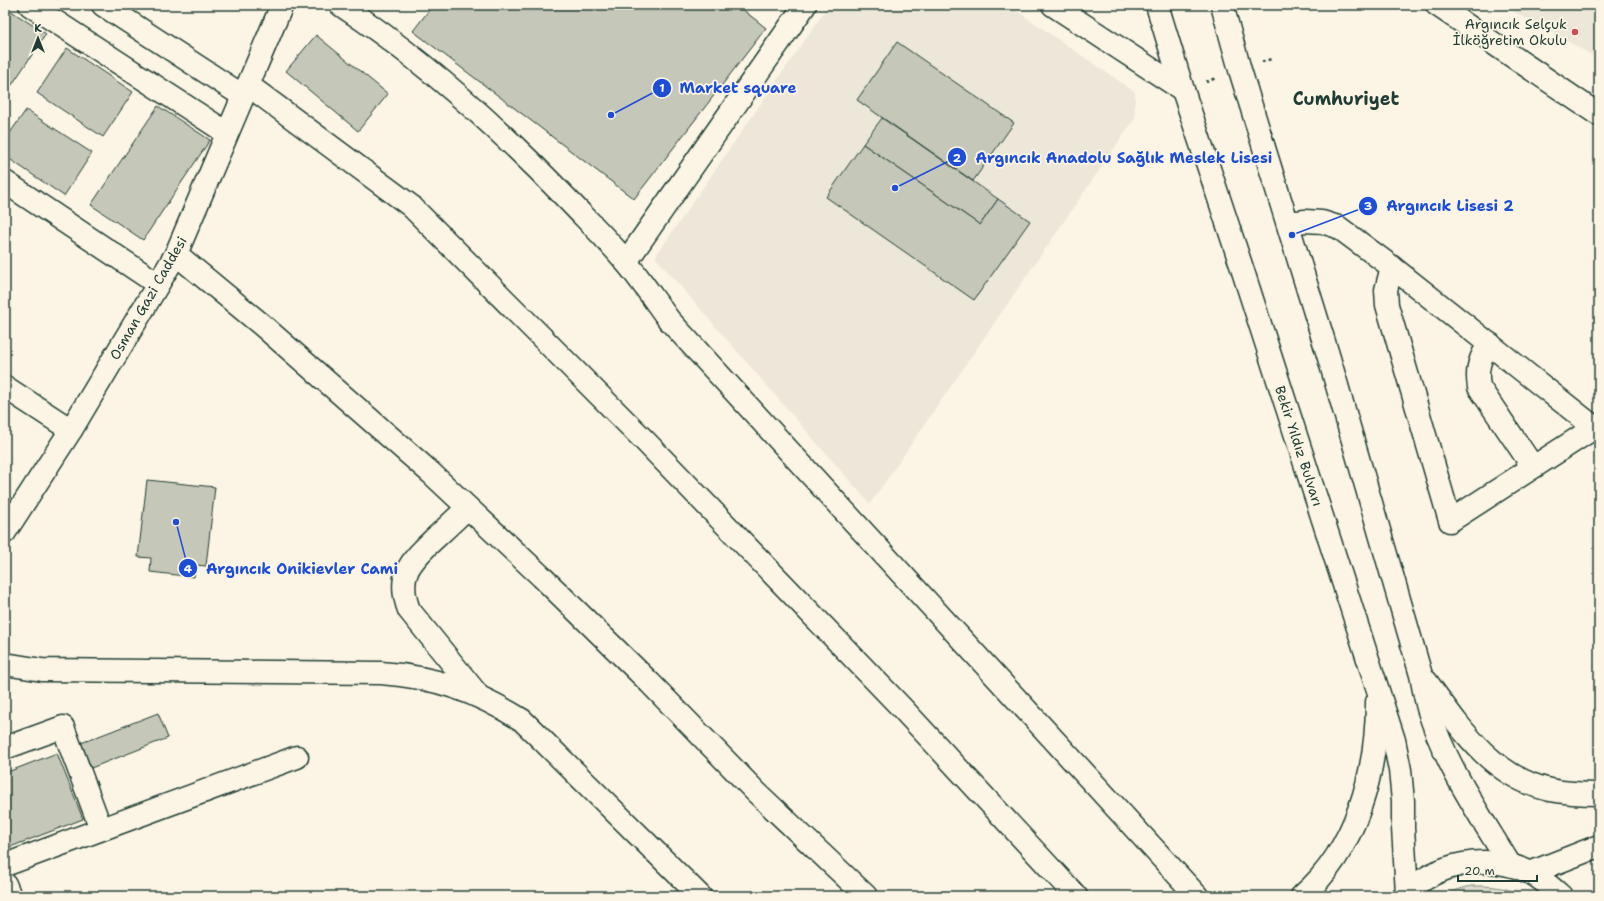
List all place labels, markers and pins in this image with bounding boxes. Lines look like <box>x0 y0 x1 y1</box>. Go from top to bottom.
place label: Argıncık Selçuk İlköğretim Okulu <box>1453 15 1567 49</box>
marker: Argıncık Selçuk İlköğretim Okulu <box>1570 27 1580 37</box>
callout: Market square <box>652 74 805 101</box>
callout: Argıncık Anadolu Sağlık Meslek Lisesi <box>947 144 1280 171</box>
callout: Argıncık Lisesi 2 <box>1358 193 1522 220</box>
callout: Argıncık Onikievler Cami <box>178 555 406 582</box>

